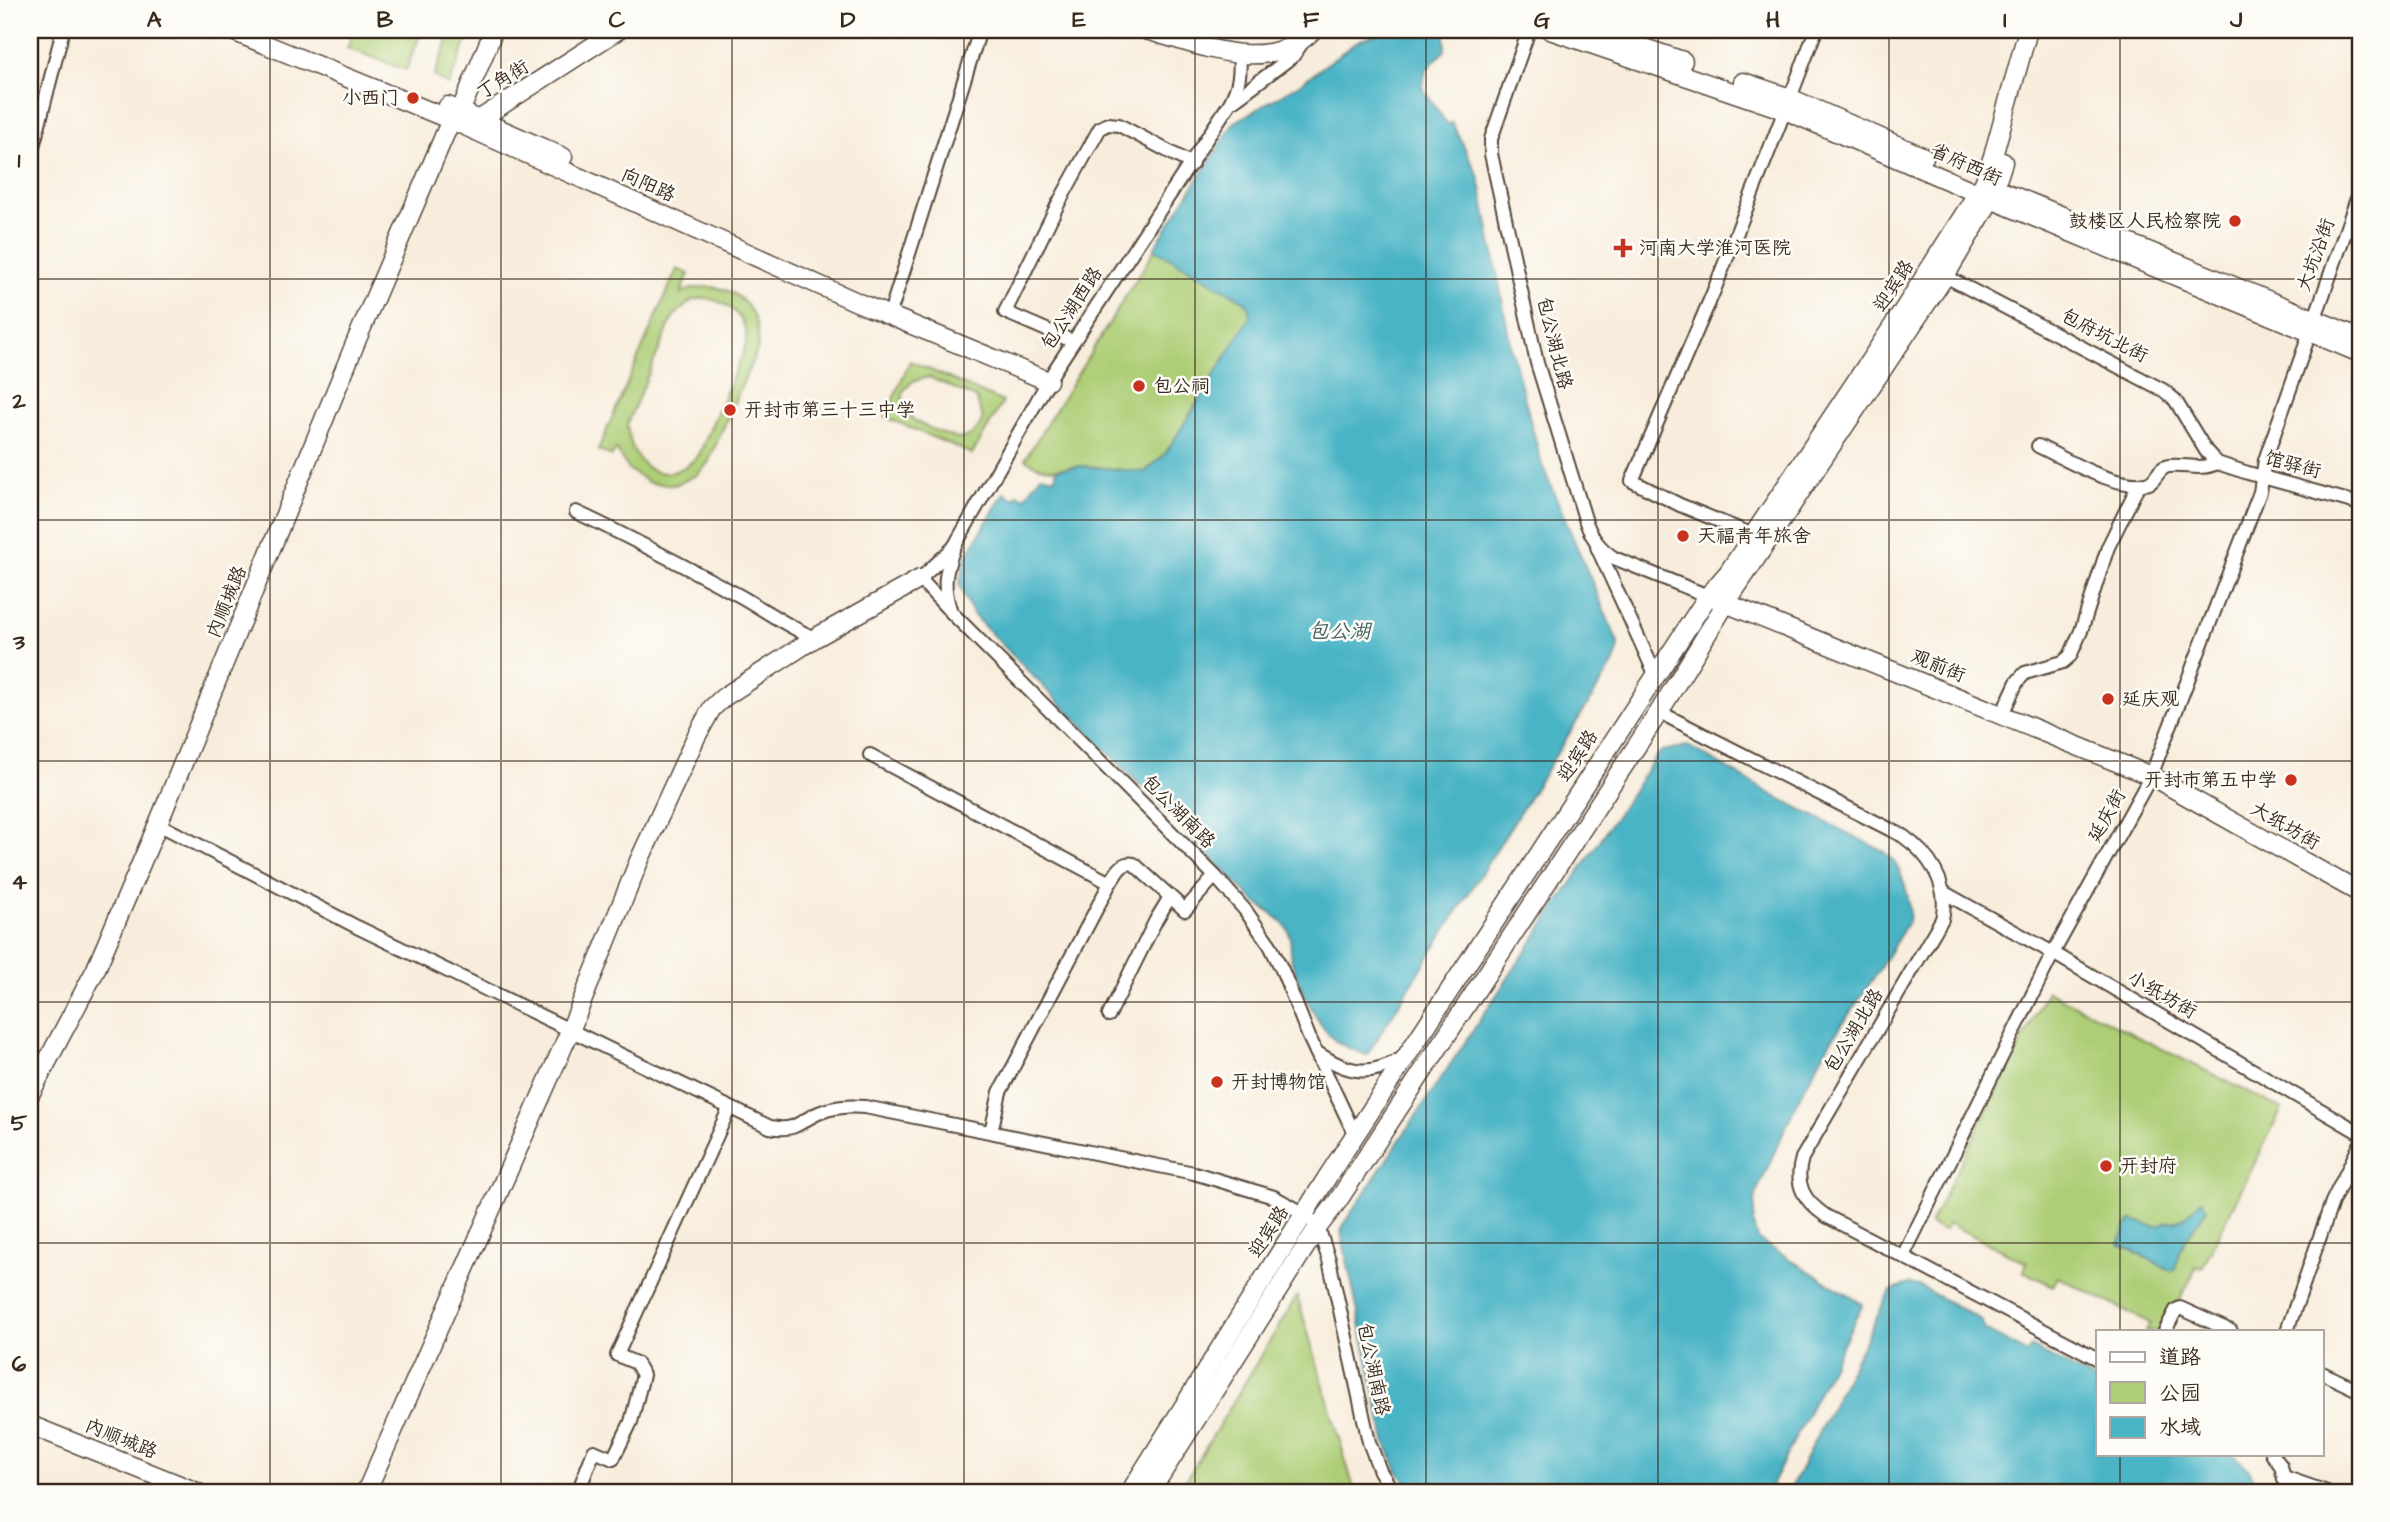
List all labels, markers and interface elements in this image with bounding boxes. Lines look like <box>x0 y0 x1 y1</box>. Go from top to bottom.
text: A <box>147 4 162 36</box>
text: B <box>377 4 394 36</box>
text: C <box>609 4 626 36</box>
text: D <box>841 4 856 36</box>
text: E <box>1072 4 1086 36</box>
text: F <box>1303 4 1320 36</box>
text: G <box>1534 4 1550 36</box>
text: H <box>1766 4 1780 36</box>
text: I <box>2003 4 2007 36</box>
text: J <box>2229 4 2243 36</box>
street label: 丁角街 <box>472 53 534 107</box>
place label: 小西门 <box>342 85 399 112</box>
marker: 小西门 <box>405 90 421 106</box>
street label: 省府西街 <box>1926 137 2006 193</box>
text: 1 <box>18 144 21 176</box>
street label: 向阳路 <box>616 161 680 209</box>
place label: 鼓楼区人民检察院 <box>2069 208 2221 235</box>
marker: 鼓楼区人民检察院 <box>2227 213 2243 229</box>
street label: 大坑沿街 <box>2290 215 2342 295</box>
place label: 河南大学淮河医院 <box>1639 235 1791 262</box>
marker: 河南大学淮河医院 <box>1613 238 1633 258</box>
street label: 迎宾路 <box>1867 255 1921 317</box>
street label: 包公湖西路 <box>1035 262 1109 356</box>
street label: 包公湖北路 <box>1529 294 1579 392</box>
street label: 包府坑北街 <box>2056 302 2152 370</box>
place label: 包公祠 <box>1153 373 1210 400</box>
marker: 包公祠 <box>1131 378 1147 394</box>
text: 2 <box>11 385 26 417</box>
place label: 开封市第三十三中学 <box>744 397 915 424</box>
marker: 开封市第三十三中学 <box>722 402 738 418</box>
street label: 馆驿街 <box>2262 445 2324 485</box>
place label: 天福青年旅舍 <box>1697 523 1811 550</box>
marker: 天福青年旅舍 <box>1675 528 1691 544</box>
street label: 内顺城路 <box>200 562 254 642</box>
water label: 包公湖 <box>1308 617 1372 646</box>
text: 3 <box>12 626 25 658</box>
street label: 观前街 <box>1907 643 1969 689</box>
place label: 延庆观 <box>2122 686 2179 713</box>
marker: 延庆观 <box>2100 691 2116 707</box>
street label: 迎宾路 <box>1551 725 1605 787</box>
place label: 开封市第五中学 <box>2144 767 2277 794</box>
street label: 包公湖南路 <box>1135 769 1221 855</box>
marker: 开封市第五中学 <box>2283 772 2299 788</box>
street label: 延庆街 <box>2081 785 2133 847</box>
street label: 大纸坊街 <box>2245 795 2325 857</box>
text: 4 <box>11 866 27 898</box>
street label: 小纸坊街 <box>2122 964 2202 1026</box>
street label: 包公湖北路 <box>1818 983 1890 1079</box>
place label: 开封博物馆 <box>1231 1069 1326 1096</box>
marker: 开封博物馆 <box>1209 1074 1225 1090</box>
text: 5 <box>11 1107 28 1139</box>
place label: 开封府 <box>2120 1153 2177 1180</box>
marker: 开封府 <box>2098 1158 2114 1174</box>
street label: 迎宾路 <box>1242 1201 1296 1263</box>
street label: 包公湖南路 <box>1350 1320 1396 1418</box>
legend <box>2096 1330 2324 1456</box>
text: 道路 <box>2159 1343 2201 1372</box>
text: 6 <box>12 1348 27 1380</box>
text: 公园 <box>2159 1379 2201 1408</box>
street label: 内顺城路 <box>81 1412 161 1466</box>
text: 水域 <box>2159 1413 2201 1442</box>

